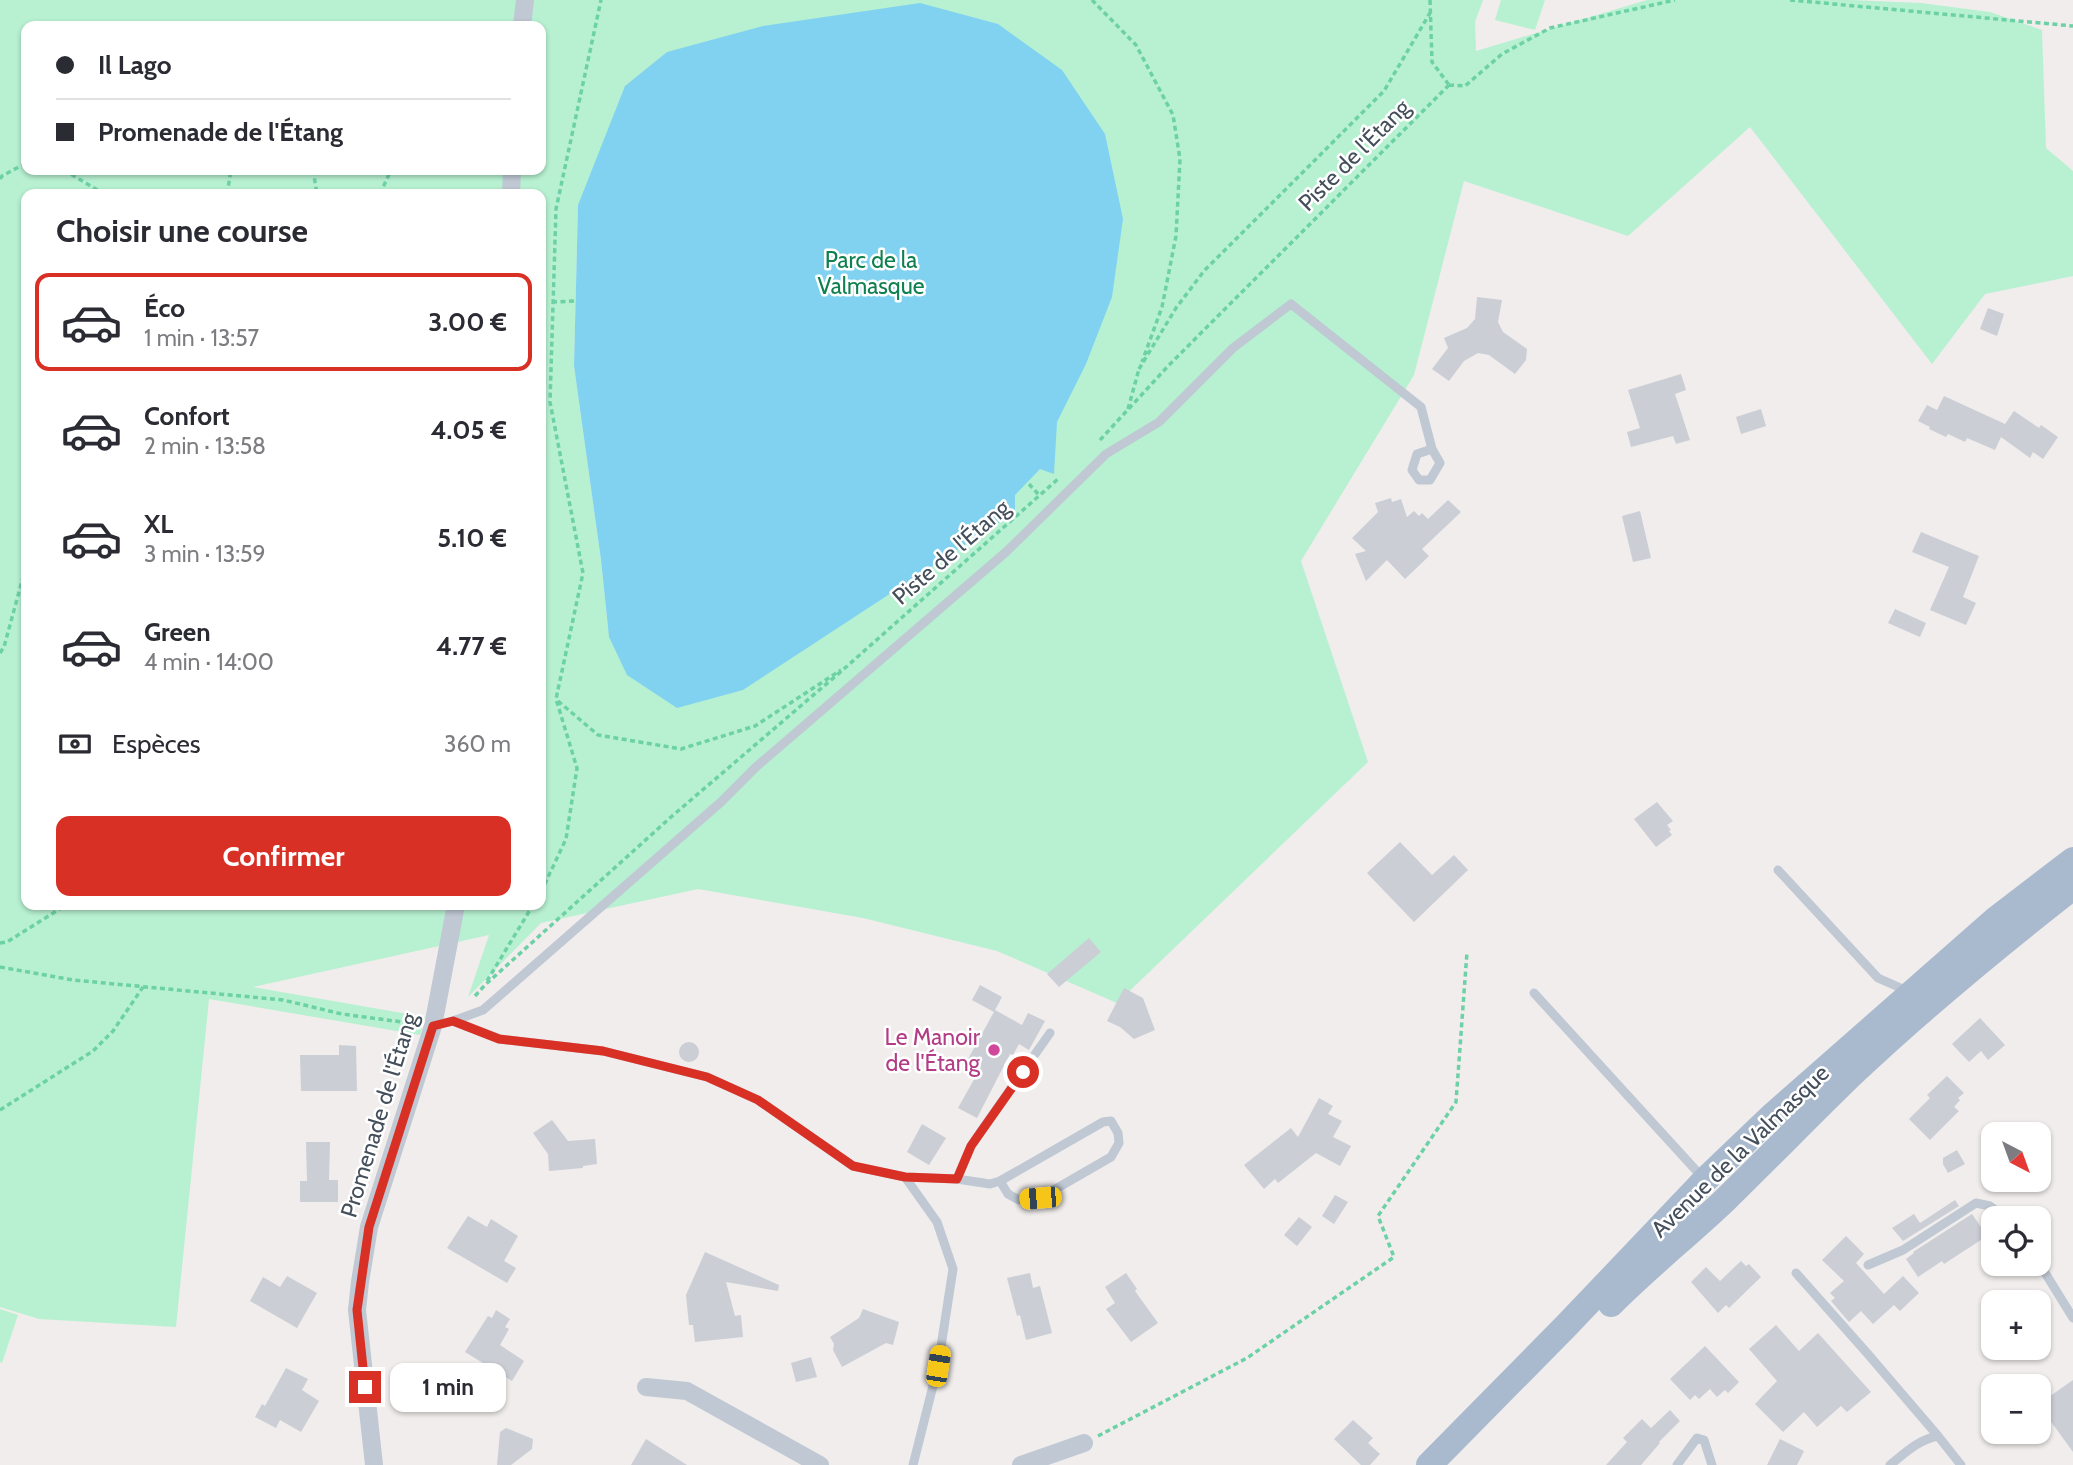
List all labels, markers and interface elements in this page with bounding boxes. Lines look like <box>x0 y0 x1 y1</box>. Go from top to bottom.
text: Il Lago <box>98 49 171 81</box>
street label: Piste de l'Étang <box>1292 92 1416 217</box>
text: Promenade de l'Étang <box>98 116 343 148</box>
text: Choisir une course <box>56 211 308 250</box>
park label: Parc de la Valmasque <box>818 246 925 300</box>
icon: car <box>60 291 123 354</box>
text: Éco <box>144 292 185 324</box>
text: 3.00 € <box>428 306 507 338</box>
text: 1 min · 13:57 <box>144 324 259 352</box>
icon: car <box>60 399 123 462</box>
text: Confort <box>144 400 230 432</box>
text: 4.05 € <box>430 414 507 446</box>
text: 2 min · 13:58 <box>144 432 266 460</box>
street label: Piste de l'Étang <box>886 492 1016 611</box>
icon: car <box>60 507 123 570</box>
text: XL <box>144 508 173 540</box>
text: 5.10 € <box>437 522 507 554</box>
text: 3 min · 13:59 <box>144 540 266 568</box>
icon: car <box>60 615 123 678</box>
text: Green <box>144 616 211 648</box>
text: 4.77 € <box>436 630 507 662</box>
text: 4 min · 14:00 <box>144 648 274 676</box>
icon: cash <box>56 725 94 763</box>
text: Espèces <box>112 728 201 760</box>
text: 360 m <box>444 730 511 758</box>
button: Confirmer <box>56 816 511 896</box>
street label: Promenade de l'Étang <box>334 1008 424 1221</box>
place label: Le Manoir de l'Étang <box>885 1023 981 1077</box>
marker: Le Manoir de l'Étang <box>986 1042 1002 1058</box>
route start <box>1007 1056 1039 1088</box>
street label: Avenue de la Valmasque <box>1645 1059 1835 1243</box>
north arrow <box>1981 1122 2051 1192</box>
map controls <box>1981 1122 2051 1444</box>
car <box>1019 1186 1062 1210</box>
button: locate <box>1981 1206 2051 1276</box>
button: + <box>1981 1290 2051 1360</box>
car <box>925 1344 952 1388</box>
callout: 1 min <box>390 1362 505 1412</box>
route end <box>349 1371 381 1403</box>
text: 1 min <box>422 1373 474 1401</box>
button: − <box>1981 1374 2051 1444</box>

